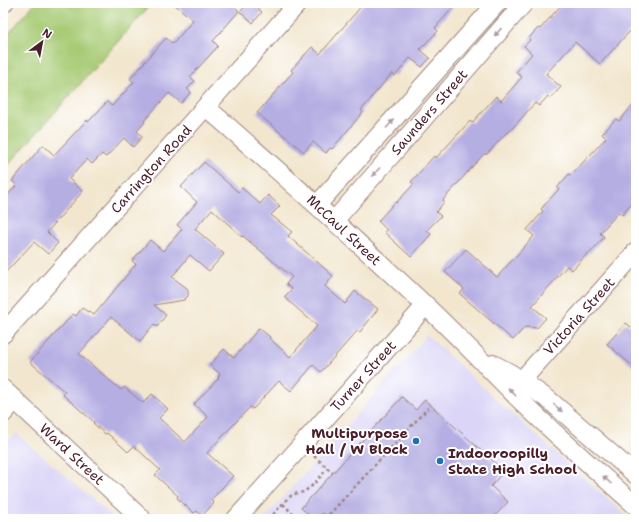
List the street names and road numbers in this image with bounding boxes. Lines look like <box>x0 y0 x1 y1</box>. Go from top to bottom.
street label: Saunders Street <box>387 65 471 159</box>
street label: Carrington Road <box>107 121 195 217</box>
street label: McCaul Street <box>303 191 385 269</box>
street label: Victoria Street <box>539 273 619 359</box>
street label: Turner Street <box>326 337 400 415</box>
street label: Ward Street <box>36 419 108 489</box>

